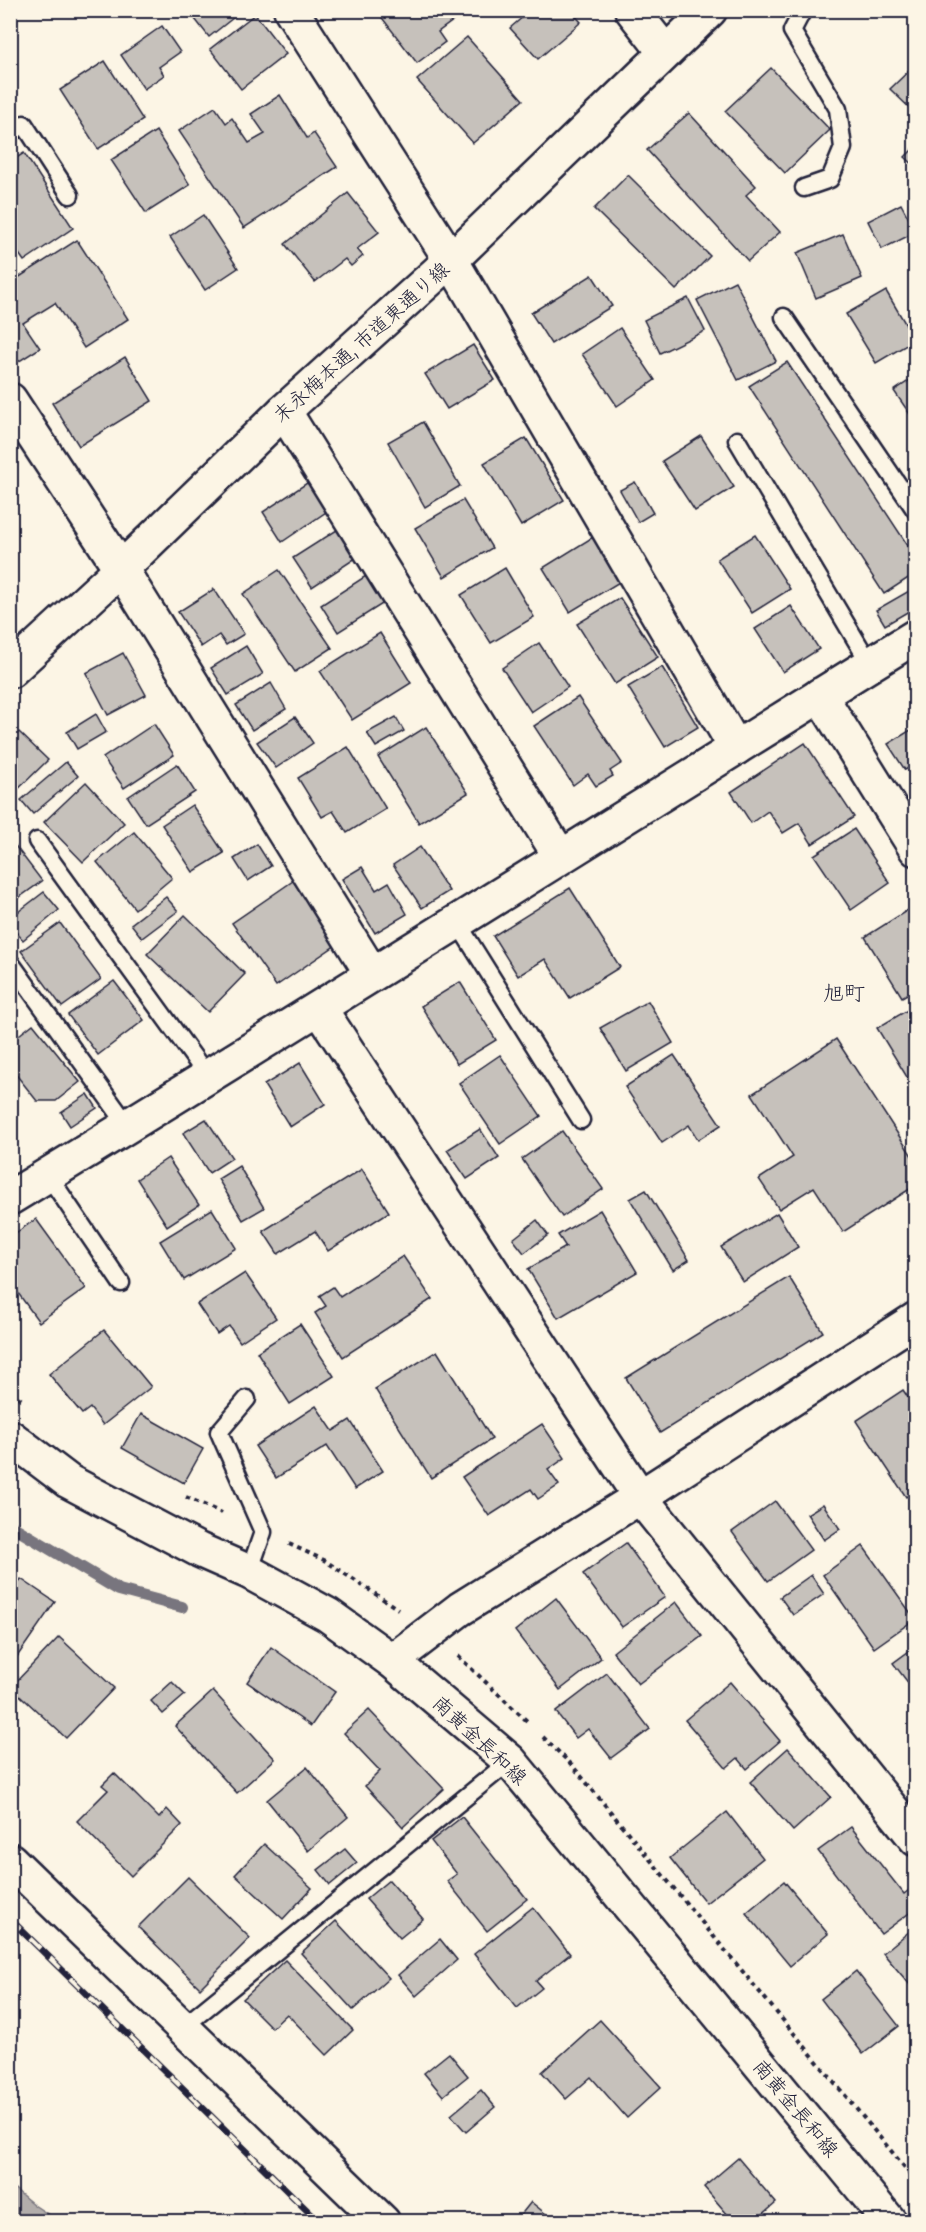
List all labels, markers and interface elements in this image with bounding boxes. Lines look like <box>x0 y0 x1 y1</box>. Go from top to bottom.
street label: 末永梅本通, 市道東通り線 <box>268 257 457 431</box>
district label: 旭町 <box>823 980 865 1010</box>
street label: 南黄金長和線 <box>425 1690 532 1793</box>
street label: 南黄金長和線 <box>744 2054 844 2165</box>

